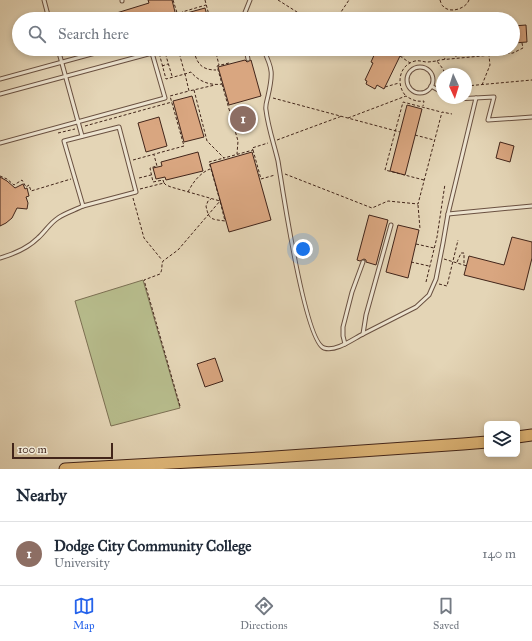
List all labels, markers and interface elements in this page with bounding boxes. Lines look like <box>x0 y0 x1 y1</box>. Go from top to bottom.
search box <box>12 12 520 56</box>
icon: search <box>26 23 48 45</box>
text: Search here <box>58 25 129 43</box>
north arrow <box>436 68 472 104</box>
pin: 1 <box>230 104 256 134</box>
your location <box>293 239 313 259</box>
map controls <box>484 421 520 457</box>
button: layers <box>484 421 520 457</box>
scale bar <box>12 441 113 460</box>
text: 100 m <box>18 443 47 456</box>
text: Nearby <box>16 485 67 506</box>
text: Dodge City Community College <box>54 537 251 555</box>
text: 1 <box>26 546 32 562</box>
text: 140 m <box>482 546 516 562</box>
text: University <box>54 555 110 571</box>
tab: Map <box>73 595 95 632</box>
tab: Directions <box>240 595 288 632</box>
tab: Saved <box>433 595 459 632</box>

